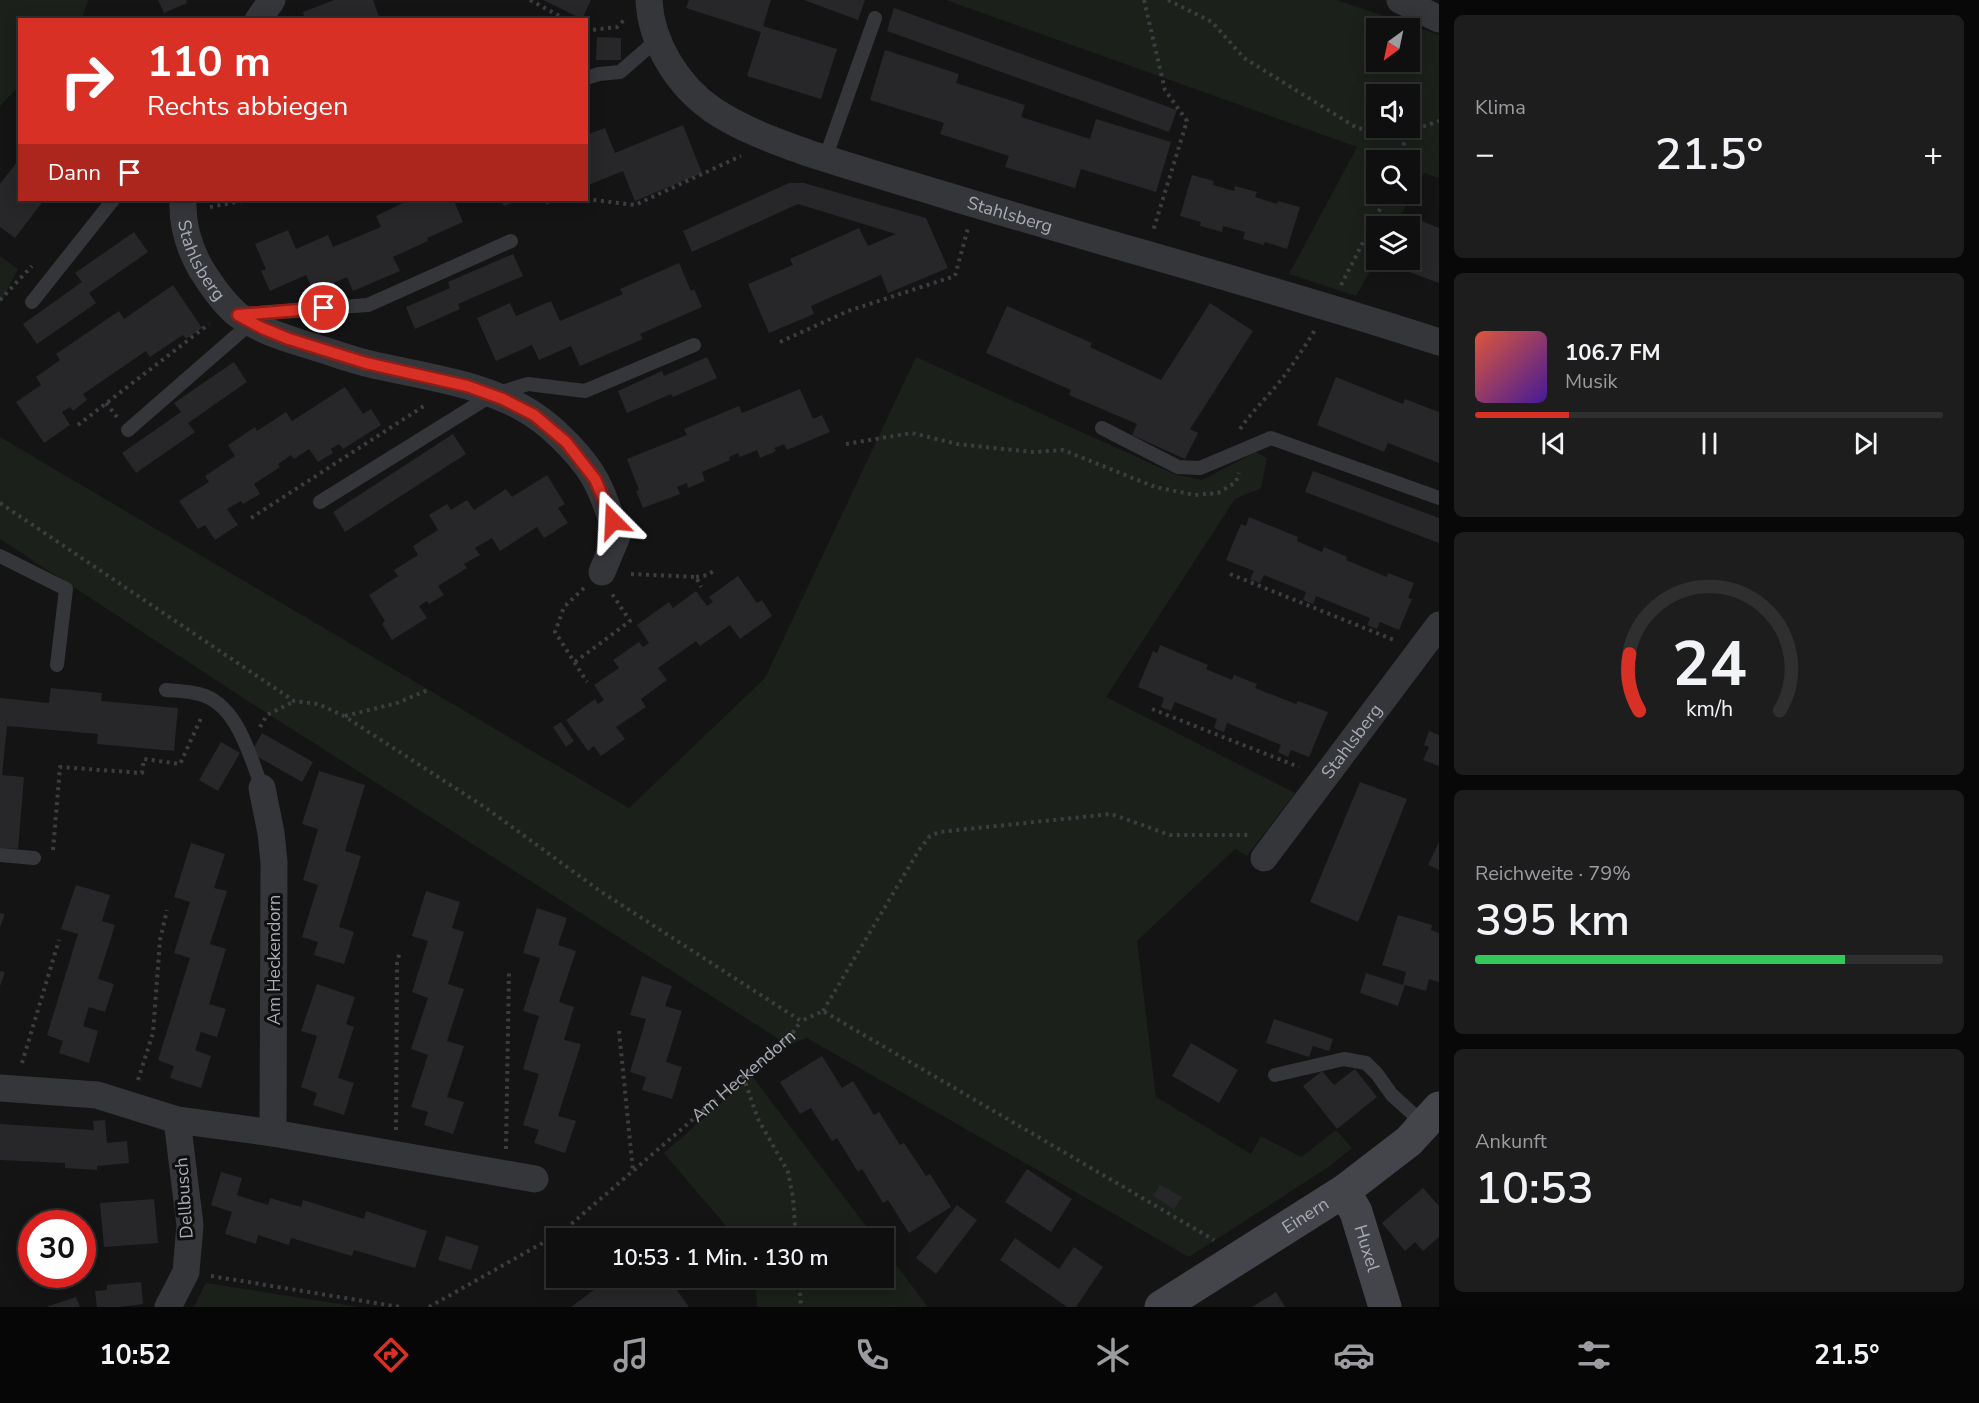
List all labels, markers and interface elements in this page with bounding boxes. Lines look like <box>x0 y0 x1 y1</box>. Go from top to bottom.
north arrow <box>1366 18 1420 72</box>
map controls <box>1366 18 1420 270</box>
text: 110 m <box>147 34 271 91</box>
icon: right <box>48 42 126 120</box>
button: sound <box>1366 84 1420 138</box>
text: Rechts abbiegen <box>147 88 348 125</box>
text: Klima <box>1475 94 1526 121</box>
text: 21.5° <box>1655 124 1763 185</box>
text: − <box>1475 132 1495 177</box>
text: + <box>1923 132 1943 177</box>
button: search <box>1366 150 1420 204</box>
icon: arrive <box>113 156 146 189</box>
text: Dann <box>48 158 101 188</box>
street label: Stahlsberg <box>964 190 1055 238</box>
button: layers <box>1366 216 1420 270</box>
street label: Stahlsberg <box>172 218 231 306</box>
pin <box>298 282 349 333</box>
icon: arrive <box>307 291 340 324</box>
text: 106.7 FM <box>1565 338 1661 368</box>
text: Musik <box>1565 368 1618 395</box>
icon: previous <box>1537 427 1570 460</box>
icon: pause <box>1693 427 1726 460</box>
icon: next <box>1849 427 1882 460</box>
position arrow <box>581 489 645 553</box>
text: 24 <box>1672 622 1746 707</box>
text: km/h <box>1685 694 1733 724</box>
street label: Stahlsberg <box>1316 699 1388 784</box>
text: Reichweite · 79% <box>1475 860 1631 887</box>
text: 395 km <box>1475 890 1630 951</box>
street label: Am Heckendorn <box>262 895 286 1025</box>
street label: Am Heckendorn <box>686 1024 801 1128</box>
text: Ankunft <box>1475 1128 1547 1155</box>
street label: Dellbusch <box>169 1157 199 1239</box>
text: 10:53 <box>1475 1158 1594 1219</box>
street label: Einern <box>1277 1192 1333 1239</box>
speed limit sign: 30 <box>18 1210 96 1288</box>
street label: Huxel <box>1349 1222 1386 1275</box>
text: 10:53 · 1 Min. · 130 m <box>611 1243 829 1273</box>
icon: directions <box>370 1334 412 1376</box>
icon: music <box>610 1334 652 1376</box>
icon: phone <box>851 1334 893 1376</box>
icon: climate <box>1092 1334 1134 1376</box>
icon: car <box>1333 1334 1375 1376</box>
icon: filters <box>1573 1334 1615 1376</box>
text: 10:52 <box>99 1337 171 1374</box>
text: 21.5° <box>1814 1337 1880 1374</box>

